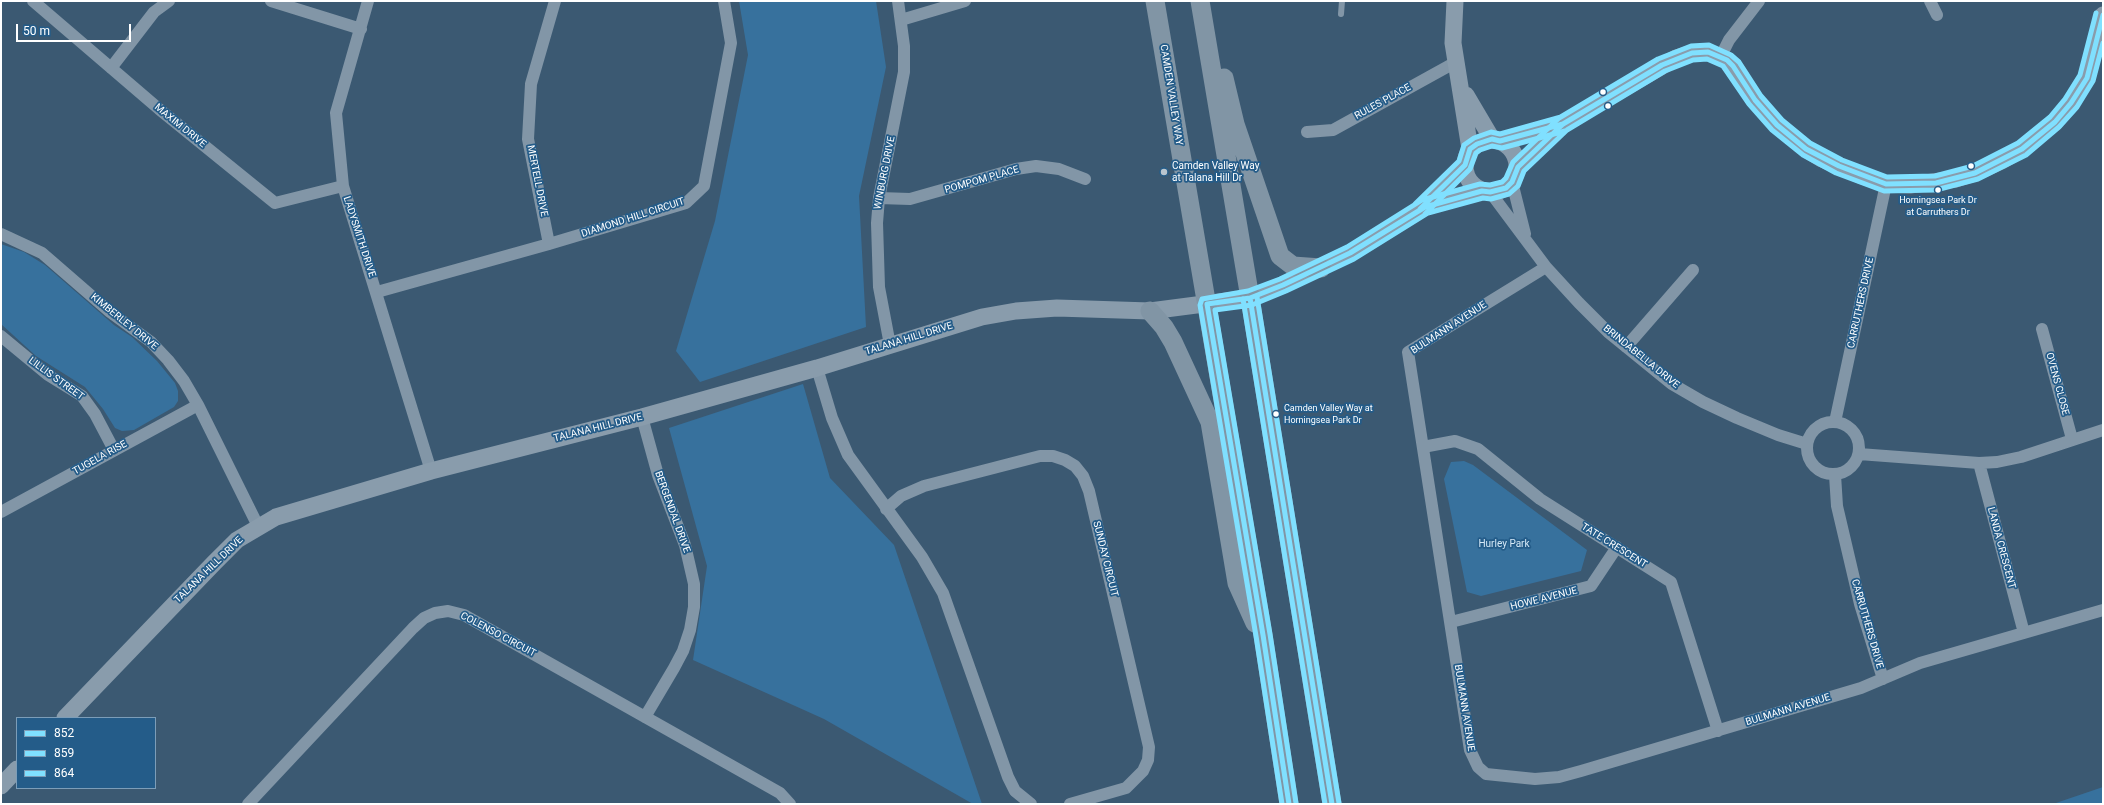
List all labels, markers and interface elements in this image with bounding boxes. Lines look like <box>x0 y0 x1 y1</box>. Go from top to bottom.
scale bar <box>18 16 133 42</box>
text: 50 m <box>23 24 50 38</box>
street label: CAMDEN VALLEY WAY <box>1157 44 1185 146</box>
street label: RULES PLACE <box>1353 82 1413 122</box>
unlabelled marker <box>1598 87 1608 97</box>
unlabelled marker <box>1603 101 1613 111</box>
street label: MAXIM DRIVE <box>152 102 208 150</box>
street label: WINBURG DRIVE <box>872 135 898 211</box>
street label: MERTELL DRIVE <box>524 144 550 218</box>
place label: Camden Valley Way at Talana Hill Dr <box>1172 160 1259 184</box>
unlabelled marker <box>1966 161 1976 171</box>
street label: POMPOM PLACE <box>943 164 1021 196</box>
marker: Camden Valley Way at Talana Hill Dr <box>1159 167 1169 177</box>
marker: Horningsea Park Dr at Carruthers Dr <box>1933 185 1943 195</box>
street label: LADYSMITH DRIVE <box>340 195 378 279</box>
street label: DIAMOND HILL CIRCUIT <box>580 196 686 240</box>
place label: Horningsea Park Dr at Carruthers Dr <box>1899 196 1977 217</box>
street label: CARRUTHERS DRIVE <box>1845 256 1877 350</box>
street label: KIMBERLEY DRIVE <box>88 291 160 353</box>
street label: BULMANN AVENUE <box>1409 299 1489 357</box>
street label: TALANA HILL DRIVE <box>864 320 954 358</box>
street label: BRINDABELLA DRIVE <box>1601 323 1681 391</box>
street label: OVENS CLOSE <box>2043 351 2071 417</box>
street label: LILLIS STREET <box>26 355 86 403</box>
place label: Camden Valley Way at Horningsea Park Dr <box>1284 404 1373 425</box>
marker: Camden Valley Way at Horningsea Park Dr <box>1271 409 1281 419</box>
street label: TALANA HILL DRIVE <box>552 411 644 445</box>
street label: TUGELA RISE <box>71 438 129 478</box>
street label: BERGENDAL DRIVE <box>652 470 692 554</box>
street label: LANDA CRESCENT <box>1984 506 2018 590</box>
street label: SUNDAY CIRCUIT <box>1090 520 1120 598</box>
street label: TATE CRESCENT <box>1579 521 1649 571</box>
street label: TALANA HILL DRIVE <box>172 534 246 606</box>
park label: Hurley Park <box>1478 538 1530 550</box>
street label: CARRUTHERS DRIVE <box>1848 578 1886 670</box>
street label: HOWE AVENUE <box>1509 585 1579 613</box>
street label: COLENSO CIRCUIT <box>458 610 538 660</box>
street label: BULMANN AVENUE <box>1451 664 1477 752</box>
street label: BULMANN AVENUE <box>1744 691 1832 729</box>
legend <box>16 717 156 789</box>
text: 852 <box>54 726 74 740</box>
text: 859 <box>54 746 74 760</box>
text: 864 <box>54 766 74 780</box>

